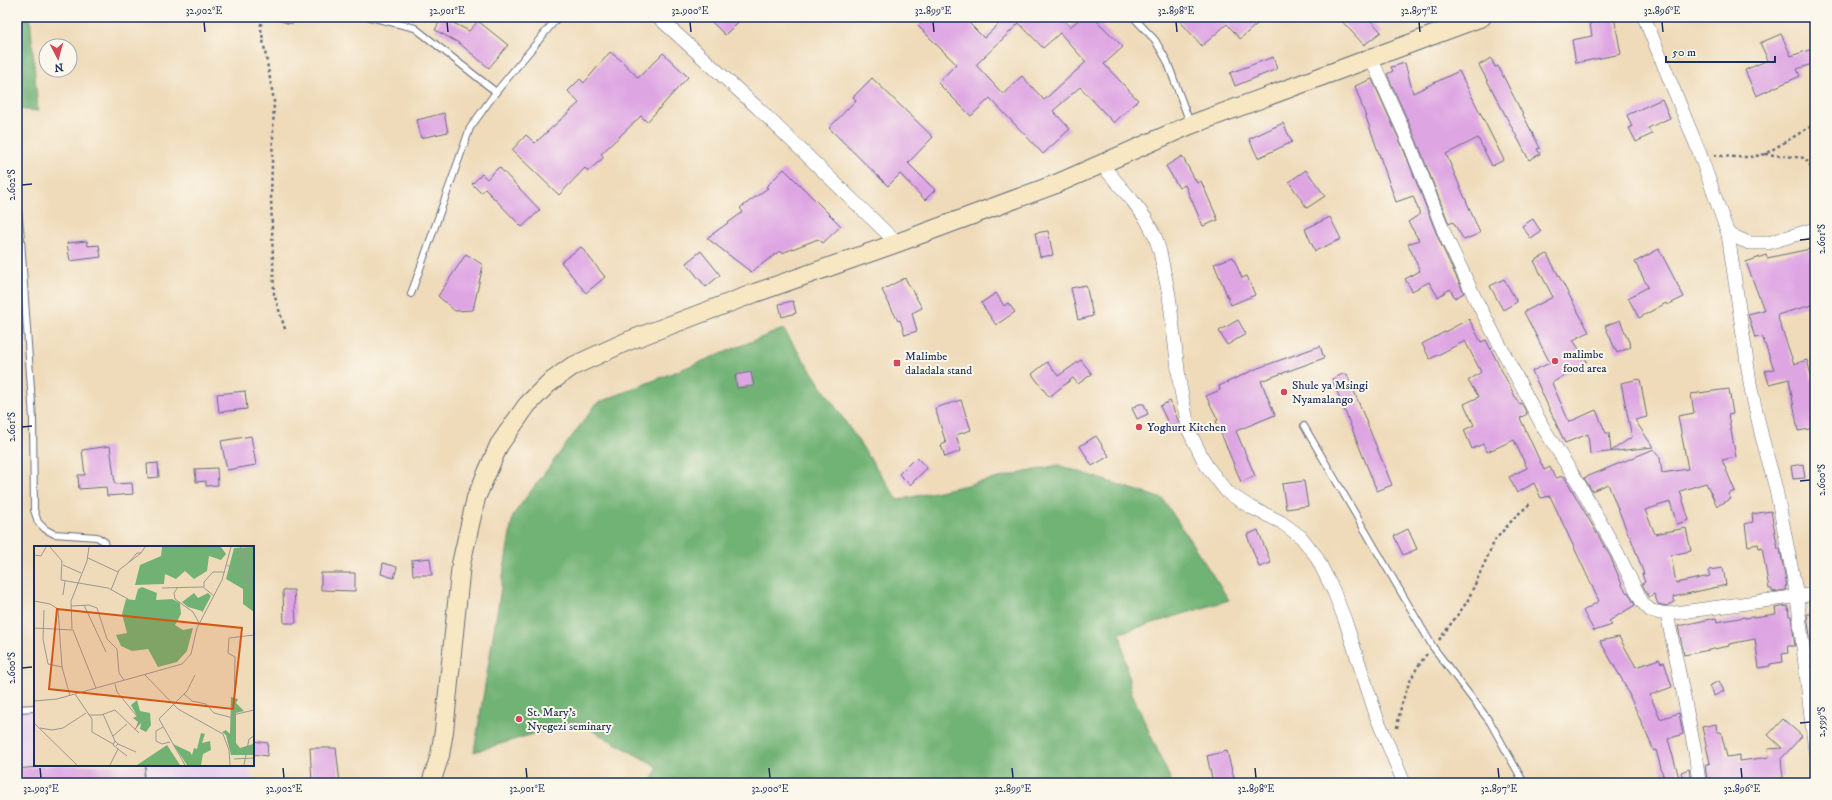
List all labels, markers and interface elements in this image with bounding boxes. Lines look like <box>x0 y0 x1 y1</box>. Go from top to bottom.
text: 32.902°E <box>186 5 222 17</box>
text: 32.901°E <box>429 5 465 17</box>
text: 32.900°E <box>671 5 709 17</box>
text: 32.899°E <box>915 5 951 17</box>
text: 32.898°E <box>1158 5 1194 17</box>
text: 32.897°E <box>1401 5 1437 17</box>
text: 32.896°E <box>1644 5 1680 17</box>
north arrow <box>38 38 78 78</box>
scale bar <box>1666 38 1775 64</box>
text: 50 m <box>1672 45 1696 60</box>
text: N <box>54 60 64 74</box>
text: 2.602°S <box>6 169 18 201</box>
text: 2.601°S <box>1816 224 1828 254</box>
place label: malimbe food area <box>1563 347 1608 376</box>
place label: Malimbe daladala stand <box>905 349 972 378</box>
marker: malimbe food area <box>1550 356 1560 366</box>
marker: Malimbe daladala stand <box>892 358 902 368</box>
place label: Shule ya Msingi Nyamalango <box>1292 378 1368 407</box>
marker: Shule ya Msingi Nyamalango <box>1279 387 1289 397</box>
text: 2.601°S <box>6 412 18 442</box>
place label: Yoghurt Kitchen <box>1147 420 1227 435</box>
marker: Yoghurt Kitchen <box>1134 422 1144 432</box>
text: 2.600°S <box>1816 464 1828 496</box>
inset map <box>34 546 254 766</box>
text: 2.600°S <box>6 652 18 684</box>
place label: St. Mary's Nyegezi seminary <box>527 705 612 734</box>
text: 2.599°S <box>1816 707 1828 737</box>
marker: St. Mary's Nyegezi seminary <box>514 714 524 724</box>
text: 32.903°E <box>23 783 59 795</box>
text: 32.902°E <box>266 783 302 795</box>
text: 32.901°E <box>509 783 545 795</box>
text: 32.900°E <box>751 783 789 795</box>
text: 32.899°E <box>995 783 1031 795</box>
text: 32.898°E <box>1238 783 1274 795</box>
text: 32.897°E <box>1481 783 1517 795</box>
text: 32.896°E <box>1724 783 1760 795</box>

